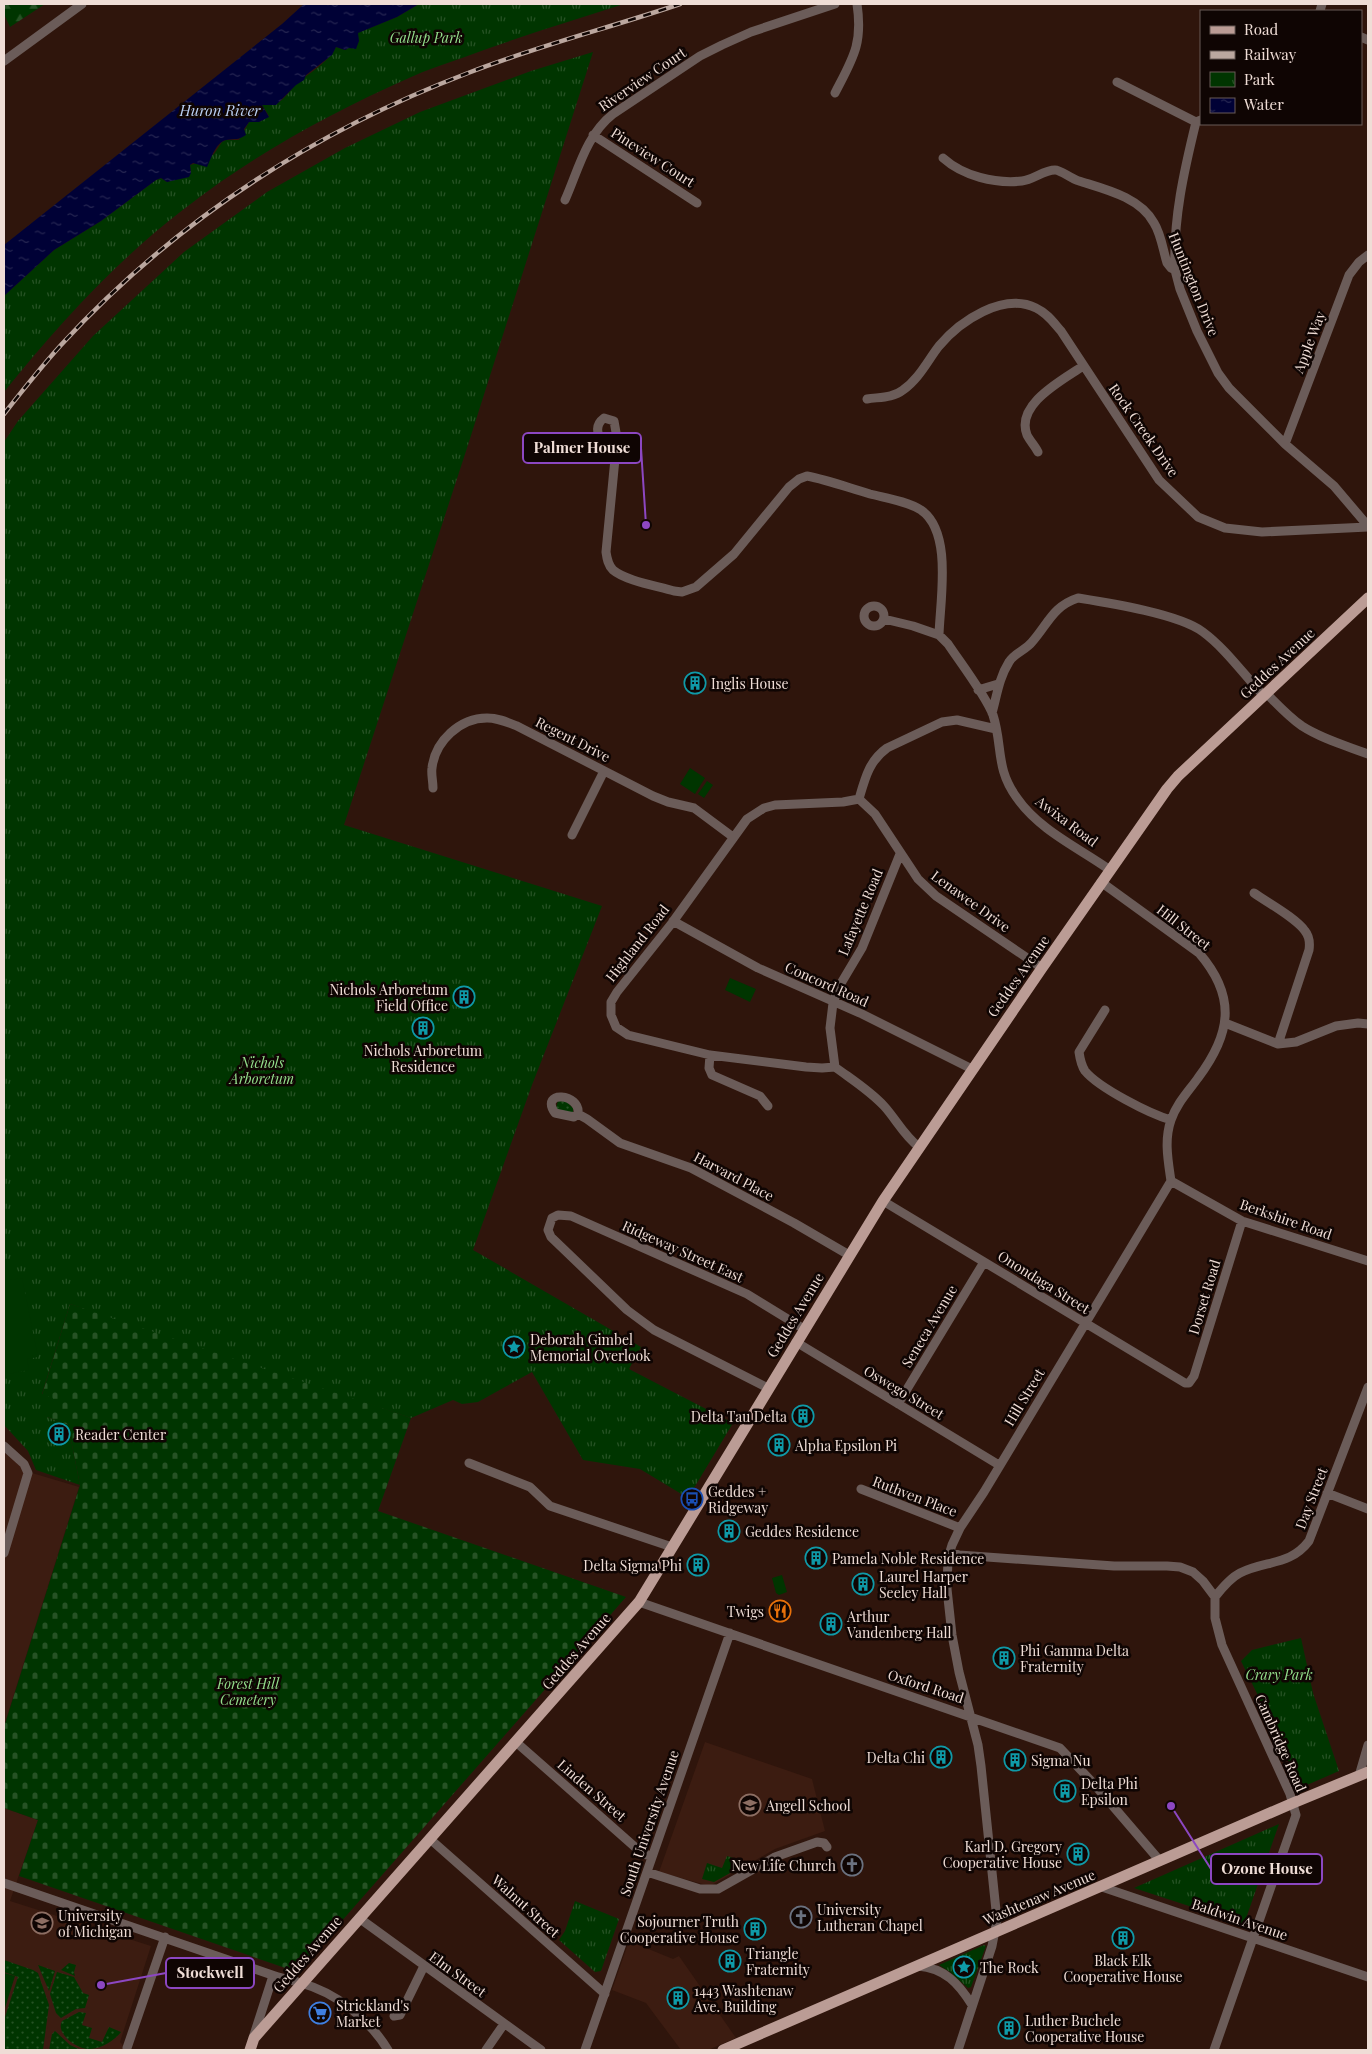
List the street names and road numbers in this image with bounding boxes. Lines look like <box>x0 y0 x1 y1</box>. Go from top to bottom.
street label: Riverview Court <box>595 42 690 115</box>
street label: Pineview Court <box>607 123 699 192</box>
street label: Huntington Drive <box>1165 229 1223 339</box>
street label: Apple Way <box>1288 308 1330 377</box>
street label: Rock Creek Drive <box>1105 380 1183 480</box>
street label: Geddes Avenue <box>1236 623 1318 703</box>
street label: Regent Drive <box>532 712 614 766</box>
street label: Awixa Road <box>1031 791 1102 851</box>
street label: Lafayette Road <box>833 866 887 958</box>
street label: Lenawee Drive <box>928 866 1014 936</box>
street label: Highland Road <box>601 900 673 986</box>
street label: Hill Street <box>1153 900 1216 955</box>
street label: Geddes Avenue <box>983 931 1053 1021</box>
street label: Concord Road <box>782 957 872 1011</box>
street label: Harvard Place <box>691 1147 777 1205</box>
street label: Berkshire Road <box>1237 1194 1335 1244</box>
street label: Ridgeway Street East <box>619 1216 748 1287</box>
street label: Onondaga Street <box>994 1246 1094 1318</box>
street label: Dorset Road <box>1184 1257 1224 1337</box>
street label: Geddes Avenue <box>762 1269 828 1361</box>
street label: Seneca Avenue <box>897 1281 961 1371</box>
street label: Oswego Street <box>860 1361 949 1424</box>
street label: Hill Street <box>999 1364 1049 1429</box>
street label: Day Street <box>1291 1463 1332 1532</box>
street label: Ruthven Place <box>870 1471 960 1521</box>
street label: Geddes Avenue <box>537 1609 615 1693</box>
street label: Oxford Road <box>886 1665 966 1707</box>
street label: Cambridge Road <box>1251 1691 1311 1795</box>
street label: South University Avenue <box>615 1748 683 1898</box>
street label: Linden Street <box>554 1755 631 1826</box>
street label: Washtenaw Avenue <box>979 1865 1098 1930</box>
street label: Walnut Street <box>487 1870 565 1942</box>
street label: Baldwin Avenue <box>1190 1894 1290 1944</box>
street label: Geddes Avenue <box>268 1912 346 1996</box>
street label: Elm Street <box>426 1947 491 2002</box>

